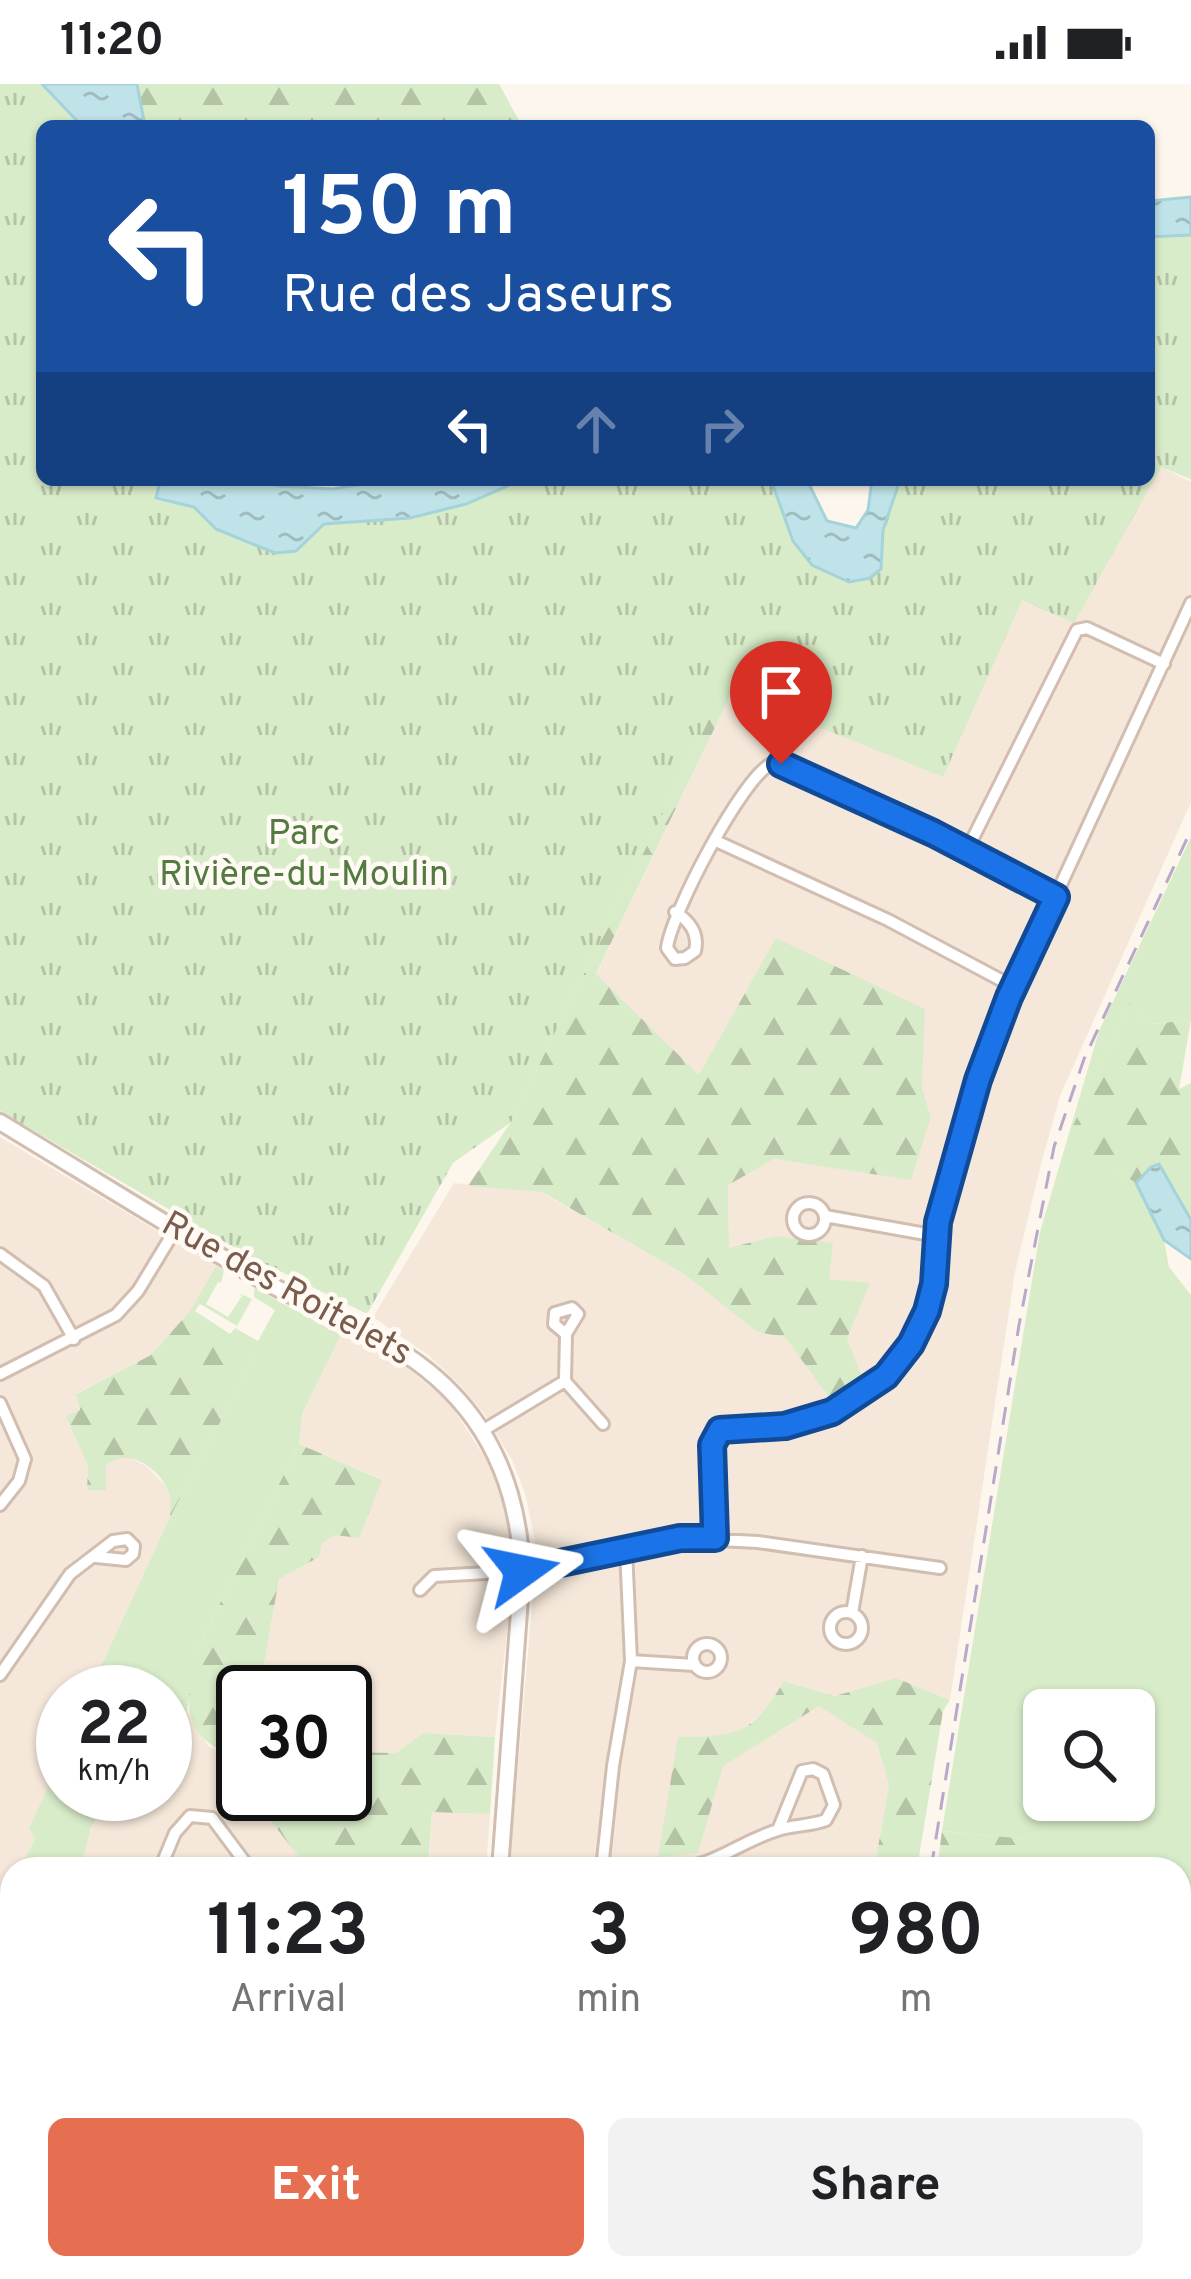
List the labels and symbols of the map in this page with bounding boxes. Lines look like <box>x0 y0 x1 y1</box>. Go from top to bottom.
pin <box>730 641 832 764</box>
park label: Parc Rivière-du-Moulin <box>159 812 449 899</box>
street label: Rue des Roitelets <box>153 1202 419 1378</box>
position arrow <box>459 1508 585 1634</box>
speed limit sign: 30 <box>216 1665 372 1821</box>

